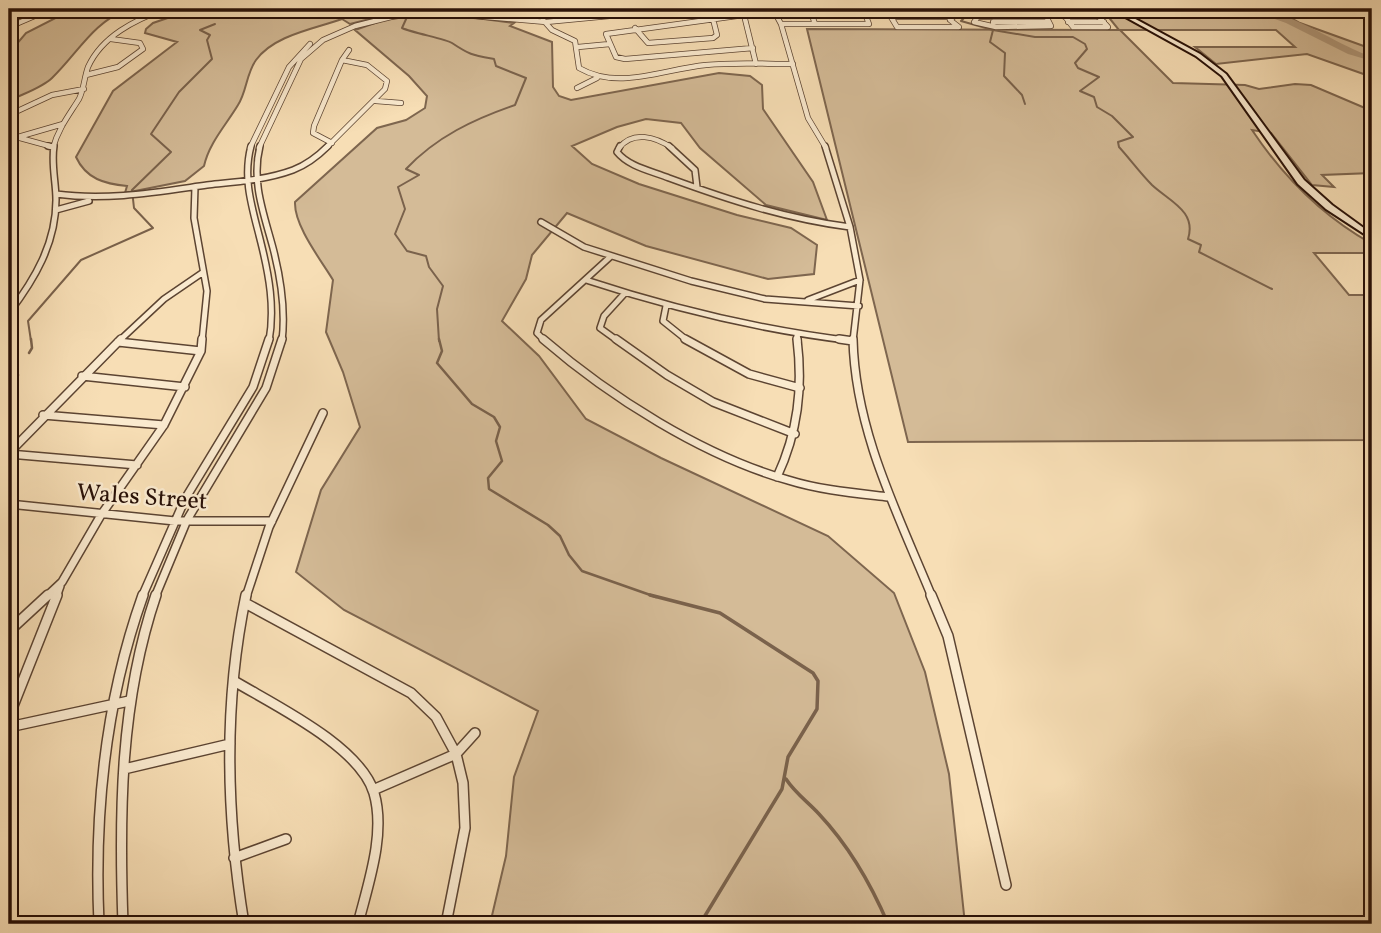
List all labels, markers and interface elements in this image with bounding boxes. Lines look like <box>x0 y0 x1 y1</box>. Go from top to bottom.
street label: Wales Street <box>75 476 208 520</box>

